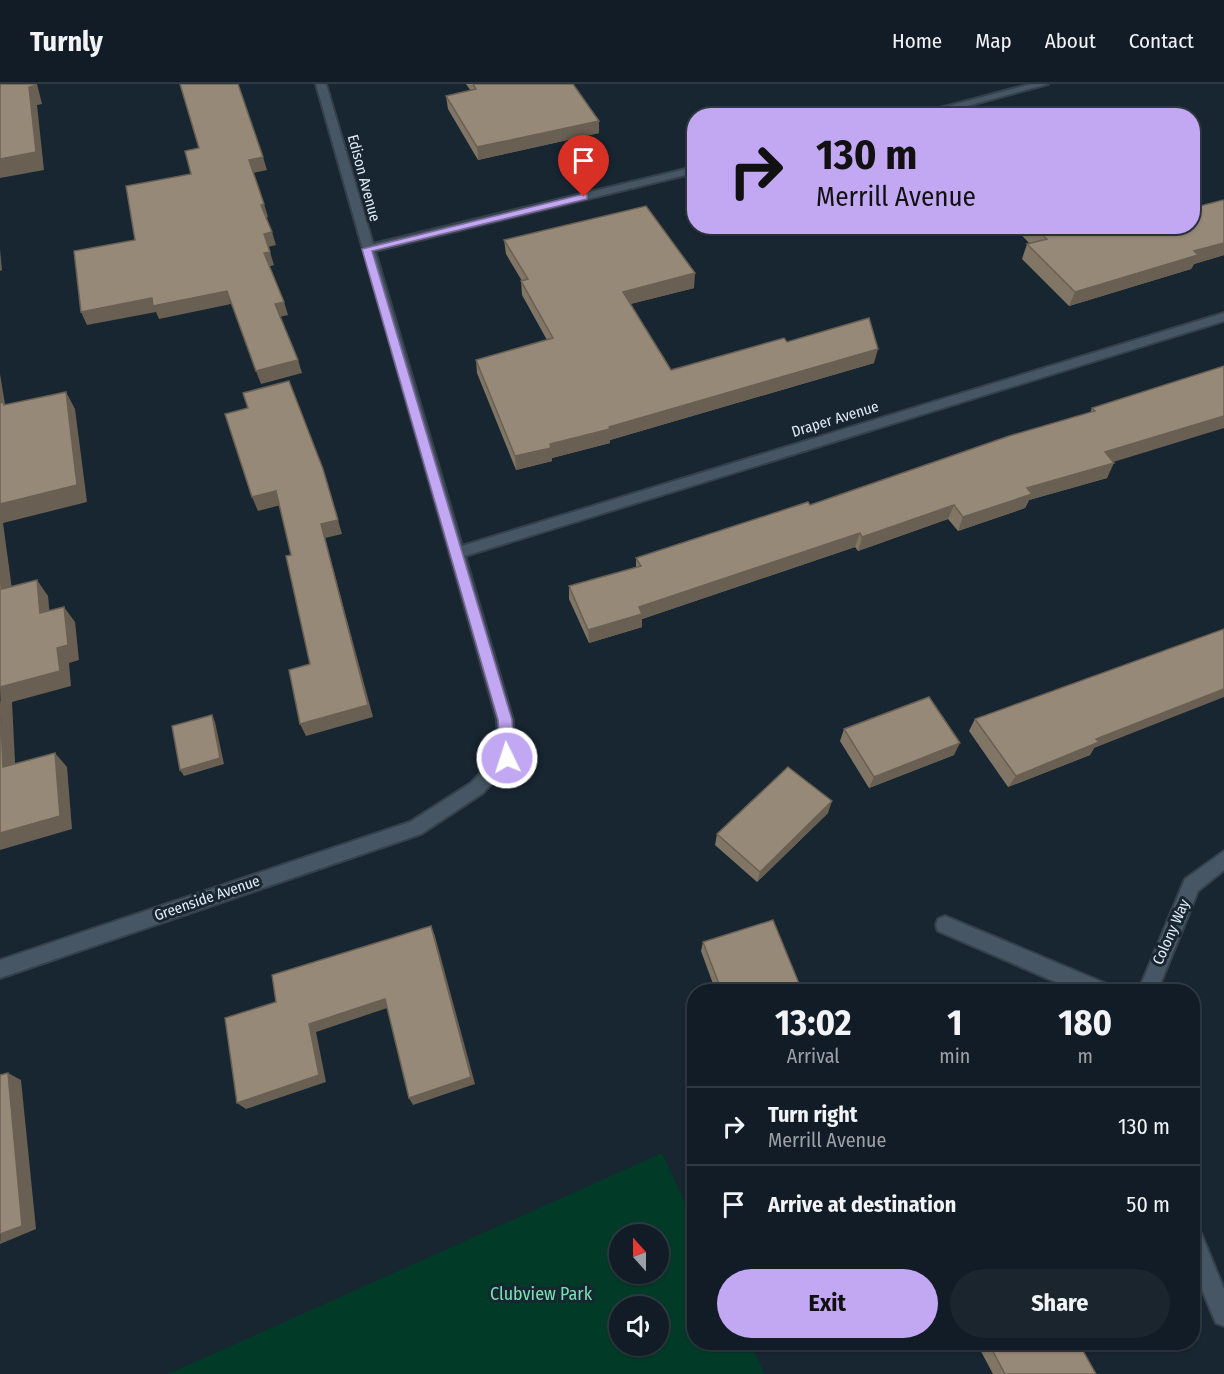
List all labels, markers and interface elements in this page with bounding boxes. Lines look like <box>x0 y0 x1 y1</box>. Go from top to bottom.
text: Turnly <box>30 25 103 58</box>
text: Home <box>892 28 942 54</box>
text: Map <box>975 28 1012 54</box>
text: About <box>1045 28 1096 54</box>
text: Contact <box>1129 28 1194 54</box>
text: 130 m <box>816 130 917 180</box>
icon: right <box>717 132 795 210</box>
street label: Edison Avenue <box>344 133 384 223</box>
pin <box>558 135 609 197</box>
icon: arrive <box>567 144 600 177</box>
text: Merrill Avenue <box>816 181 976 213</box>
street label: Draper Avenue <box>789 397 881 441</box>
position arrow <box>475 726 539 790</box>
street label: Greenside Avenue <box>152 872 262 924</box>
street label: Colony Way <box>1149 896 1194 967</box>
text: 13:02 <box>775 1001 851 1045</box>
text: 1 <box>947 1001 962 1045</box>
text: 180 <box>1058 1001 1112 1045</box>
text: Arrival <box>787 1044 840 1068</box>
text: min <box>939 1044 970 1068</box>
text: m <box>1077 1044 1093 1068</box>
text: Turn right <box>768 1101 857 1128</box>
icon: right <box>717 1110 750 1143</box>
text: 130 m <box>1118 1113 1170 1140</box>
text: Merrill Avenue <box>768 1128 886 1152</box>
icon: arrive <box>717 1188 750 1221</box>
text: Arrive at destination <box>768 1191 956 1218</box>
text: 50 m <box>1126 1191 1170 1218</box>
north arrow <box>609 1224 669 1284</box>
map controls <box>609 1224 669 1356</box>
button: Exit <box>717 1269 938 1338</box>
button: Share <box>950 1269 1170 1338</box>
park label: Clubview Park <box>490 1283 593 1305</box>
button: sound <box>609 1296 669 1356</box>

